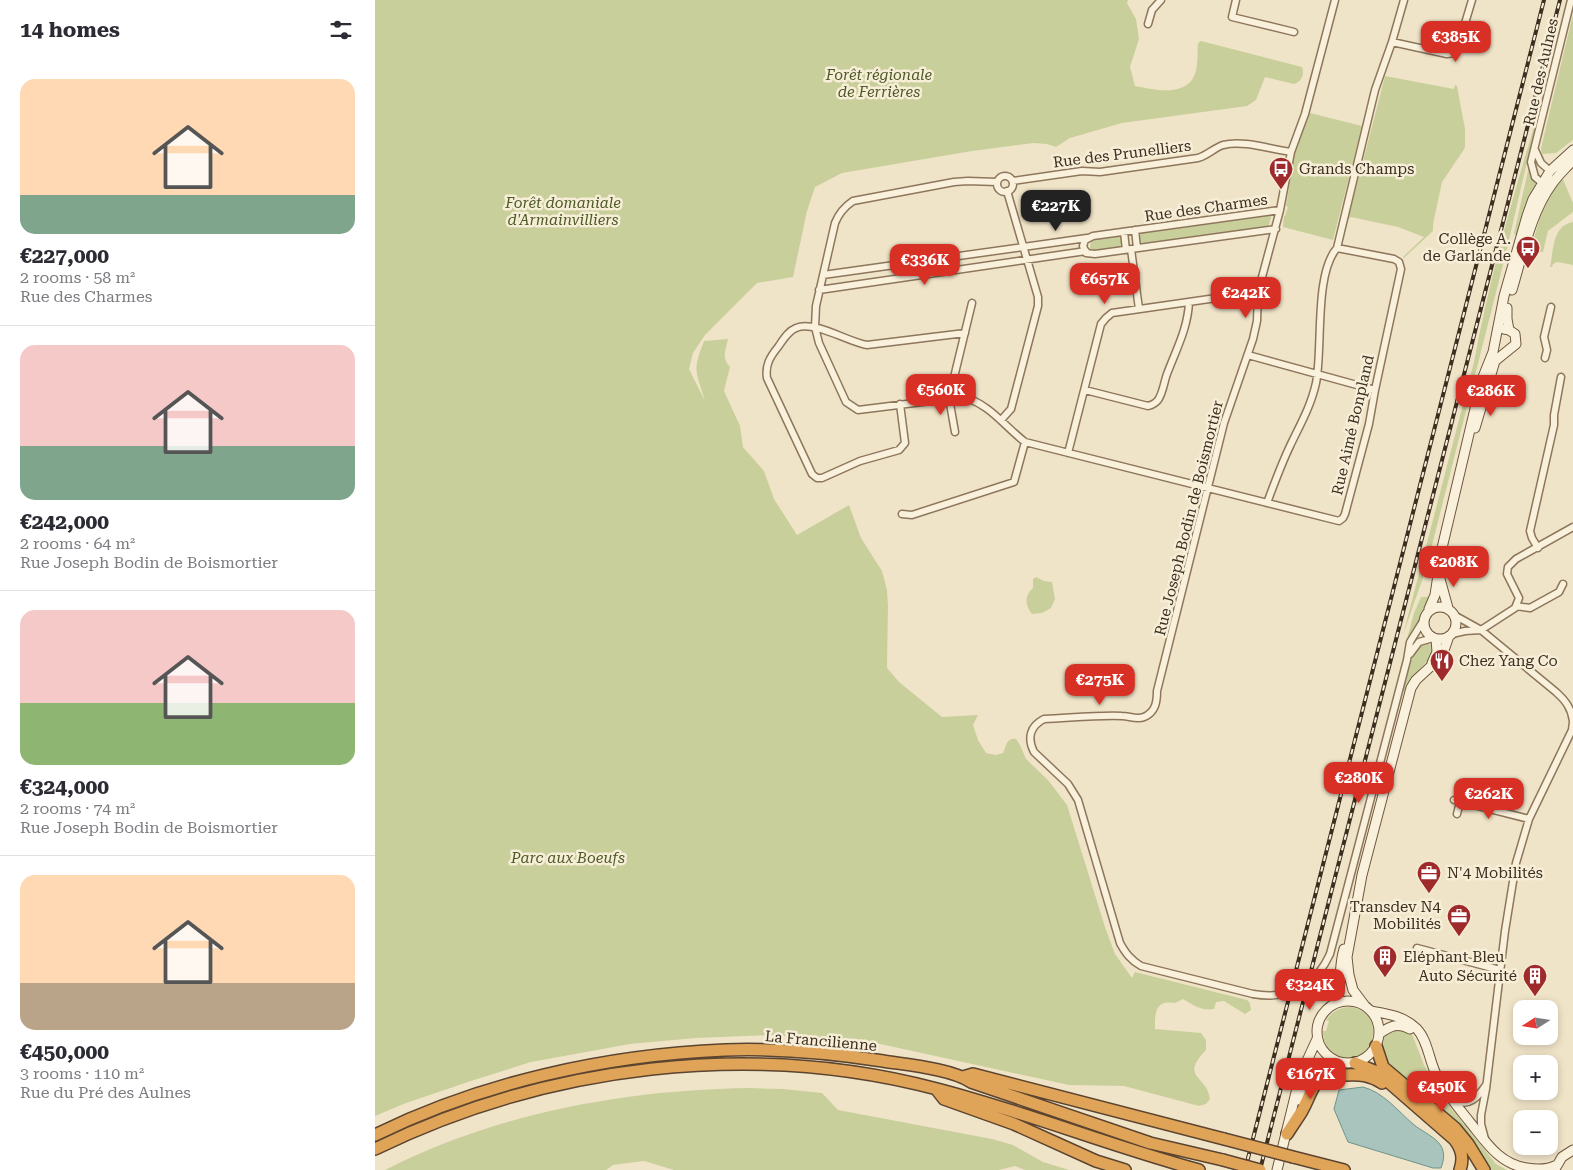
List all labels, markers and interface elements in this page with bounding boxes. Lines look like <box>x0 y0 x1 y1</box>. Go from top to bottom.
icon: filters <box>327 16 355 44</box>
street label: Rue des Aulnes <box>1520 17 1562 127</box>
text: 14 homes <box>20 18 120 42</box>
pin: €385K <box>1421 20 1491 63</box>
text: €385K <box>1432 27 1480 46</box>
park label: Forêt régionale de Ferrières <box>825 66 933 101</box>
icon: home <box>143 112 233 202</box>
street label: Rue des Prunelliers <box>1052 137 1192 171</box>
bus stop icon: Grands Champs <box>1268 156 1294 190</box>
place label: Grands Champs <box>1299 160 1414 178</box>
pin: €227K <box>1021 190 1091 232</box>
street label: Rue des Charmes <box>1143 190 1269 226</box>
park label: Forêt domaniale d'Armainvilliers <box>504 194 621 229</box>
text: €227K <box>1032 196 1080 215</box>
place label: Collège A. de Garlande <box>1423 230 1511 265</box>
bus stop icon: Collège A. de Garlande <box>1515 235 1541 269</box>
text: €227,000 <box>20 244 109 268</box>
pin: €336K <box>890 244 960 286</box>
text: €336K <box>901 250 949 269</box>
pin: €657K <box>1070 262 1140 305</box>
text: 2 rooms · 58 m² <box>20 268 135 287</box>
text: €657K <box>1081 269 1129 288</box>
pin: €242K <box>1211 276 1281 319</box>
text: €242K <box>1222 283 1270 302</box>
text: Rue des Charmes <box>20 287 152 306</box>
street label: Rue Aimé Bonpland <box>1328 353 1378 497</box>
pin: €560K <box>906 374 976 416</box>
pin: €286K <box>1456 374 1526 417</box>
icon: home <box>143 377 233 467</box>
text: €560K <box>917 380 965 399</box>
text: €286K <box>1467 381 1515 400</box>
street label: Rue Joseph Bodin de Boismortier <box>1151 399 1227 637</box>
text: €242,000 <box>20 510 109 534</box>
text: 2 rooms · 64 m² <box>20 534 135 553</box>
pin: €208K <box>1419 546 1489 588</box>
text: €208K <box>1430 552 1478 571</box>
text: Rue Joseph Bodin de Boismortier <box>20 553 278 572</box>
icon: home <box>143 642 233 732</box>
restaurant icon: Chez Yang Co <box>1429 648 1455 682</box>
place label: Chez Yang Co <box>1459 652 1558 670</box>
pin: €275K <box>1065 664 1135 706</box>
text: €275K <box>1076 670 1124 689</box>
pin: €280K <box>1324 762 1394 804</box>
text: €280K <box>1335 768 1383 787</box>
text: €324,000 <box>20 775 109 799</box>
pin: €262K <box>1454 778 1524 820</box>
text: €262K <box>1465 784 1513 803</box>
text: 2 rooms · 74 m² <box>20 799 135 818</box>
text: Rue Joseph Bodin de Boismortier <box>20 818 278 837</box>
park label: Parc aux Boeufs <box>510 849 625 867</box>
office icon: N'4 Mobilités <box>1416 860 1442 894</box>
place label: N'4 Mobilités <box>1447 864 1543 882</box>
place label: Transdev N4 Mobilités <box>1350 898 1442 933</box>
office icon: Transdev N4 Mobilités <box>1446 903 1472 937</box>
icon: home <box>143 907 233 997</box>
building icon: Eléphant Bleu <box>1372 944 1398 978</box>
place label: Eléphant Bleu <box>1403 948 1505 966</box>
building icon: Auto Sécurité <box>1522 963 1548 997</box>
place label: Auto Sécurité <box>1419 967 1517 985</box>
pin: €324K <box>1275 968 1345 1011</box>
text: €324K <box>1286 975 1334 994</box>
north arrow <box>1513 1000 1557 1045</box>
map controls <box>1513 1000 1558 1155</box>
street label: La Francilienne <box>764 1027 878 1055</box>
text: €450,000 <box>20 1040 109 1064</box>
button: + <box>1513 1055 1558 1100</box>
pin: €167K <box>1276 1058 1346 1100</box>
text: 3 rooms · 110 m² <box>20 1064 144 1083</box>
text: €167K <box>1287 1064 1335 1083</box>
pin: €450K <box>1407 1070 1477 1113</box>
text: €450K <box>1418 1077 1466 1096</box>
text: Rue du Pré des Aulnes <box>20 1083 191 1102</box>
button: − <box>1513 1110 1558 1155</box>

